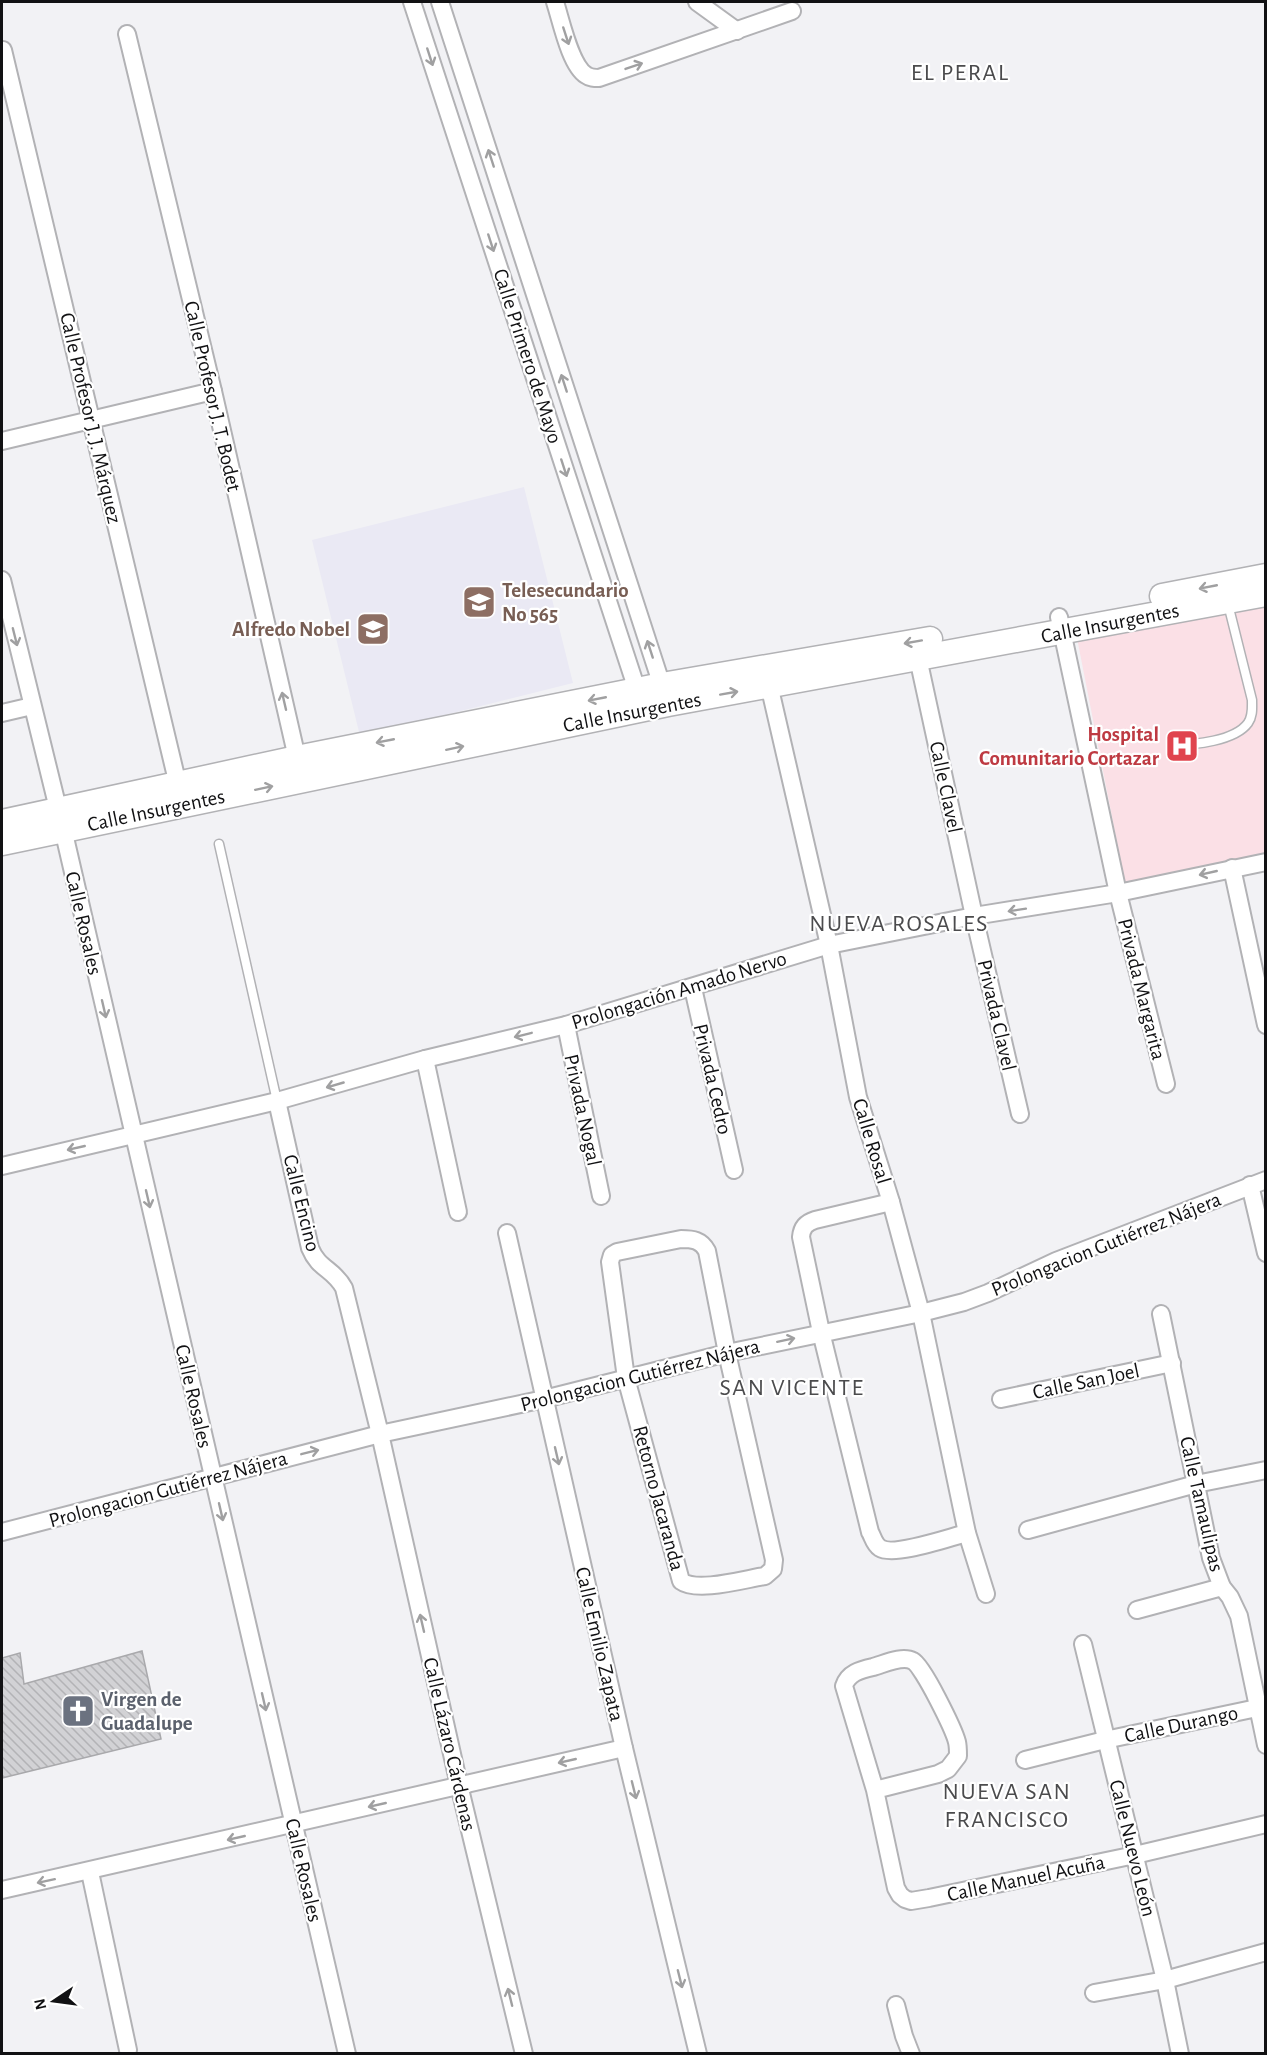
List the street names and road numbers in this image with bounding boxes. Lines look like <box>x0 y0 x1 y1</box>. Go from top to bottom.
street label: Calle Primero de Mayo <box>489 266 566 446</box>
street label: Calle Profesor J. T. Bodet <box>180 299 245 494</box>
street label: Calle Profesor J. J. Márquez <box>56 311 125 526</box>
street label: Calle Insurgentes <box>1039 600 1181 647</box>
street label: Calle Insurgentes <box>561 689 703 736</box>
street label: Calle Clavel <box>926 739 965 835</box>
street label: Calle Insurgentes <box>85 786 227 835</box>
street label: Calle Rosales <box>61 869 106 977</box>
street label: Privada Margarita <box>1114 916 1169 1062</box>
street label: Prolongación Amado Nervo <box>569 948 789 1033</box>
street label: Privada Clavel <box>973 957 1020 1073</box>
street label: Privada Cedro <box>690 1022 735 1136</box>
street label: Privada Nogal <box>560 1052 605 1168</box>
street label: Calle Rosal <box>849 1096 894 1186</box>
street label: Calle Encino <box>279 1152 324 1254</box>
street label: Prolongacion Gutiérrez Nájera <box>988 1189 1224 1300</box>
street label: Prolongacion Gutiérrez Nájera <box>518 1335 762 1415</box>
street label: Calle Rosales <box>171 1342 216 1450</box>
street label: Calle San Joel <box>1031 1360 1141 1403</box>
street label: Retorno Jacaranda <box>629 1423 688 1573</box>
street label: Calle Tamaulipas <box>1176 1434 1227 1574</box>
street label: Prolongacion Gutiérrez Nájera <box>47 1447 290 1531</box>
street label: Calle Emilio Zapata <box>572 1565 628 1724</box>
street label: Calle Lázaro Cárdenas <box>419 1655 480 1833</box>
street label: Calle Durango <box>1122 1702 1240 1747</box>
street label: Calle Nuevo León <box>1105 1778 1160 1919</box>
street label: Calle Rosales <box>281 1816 326 1924</box>
street label: Calle Manuel Acuña <box>945 1851 1107 1905</box>

